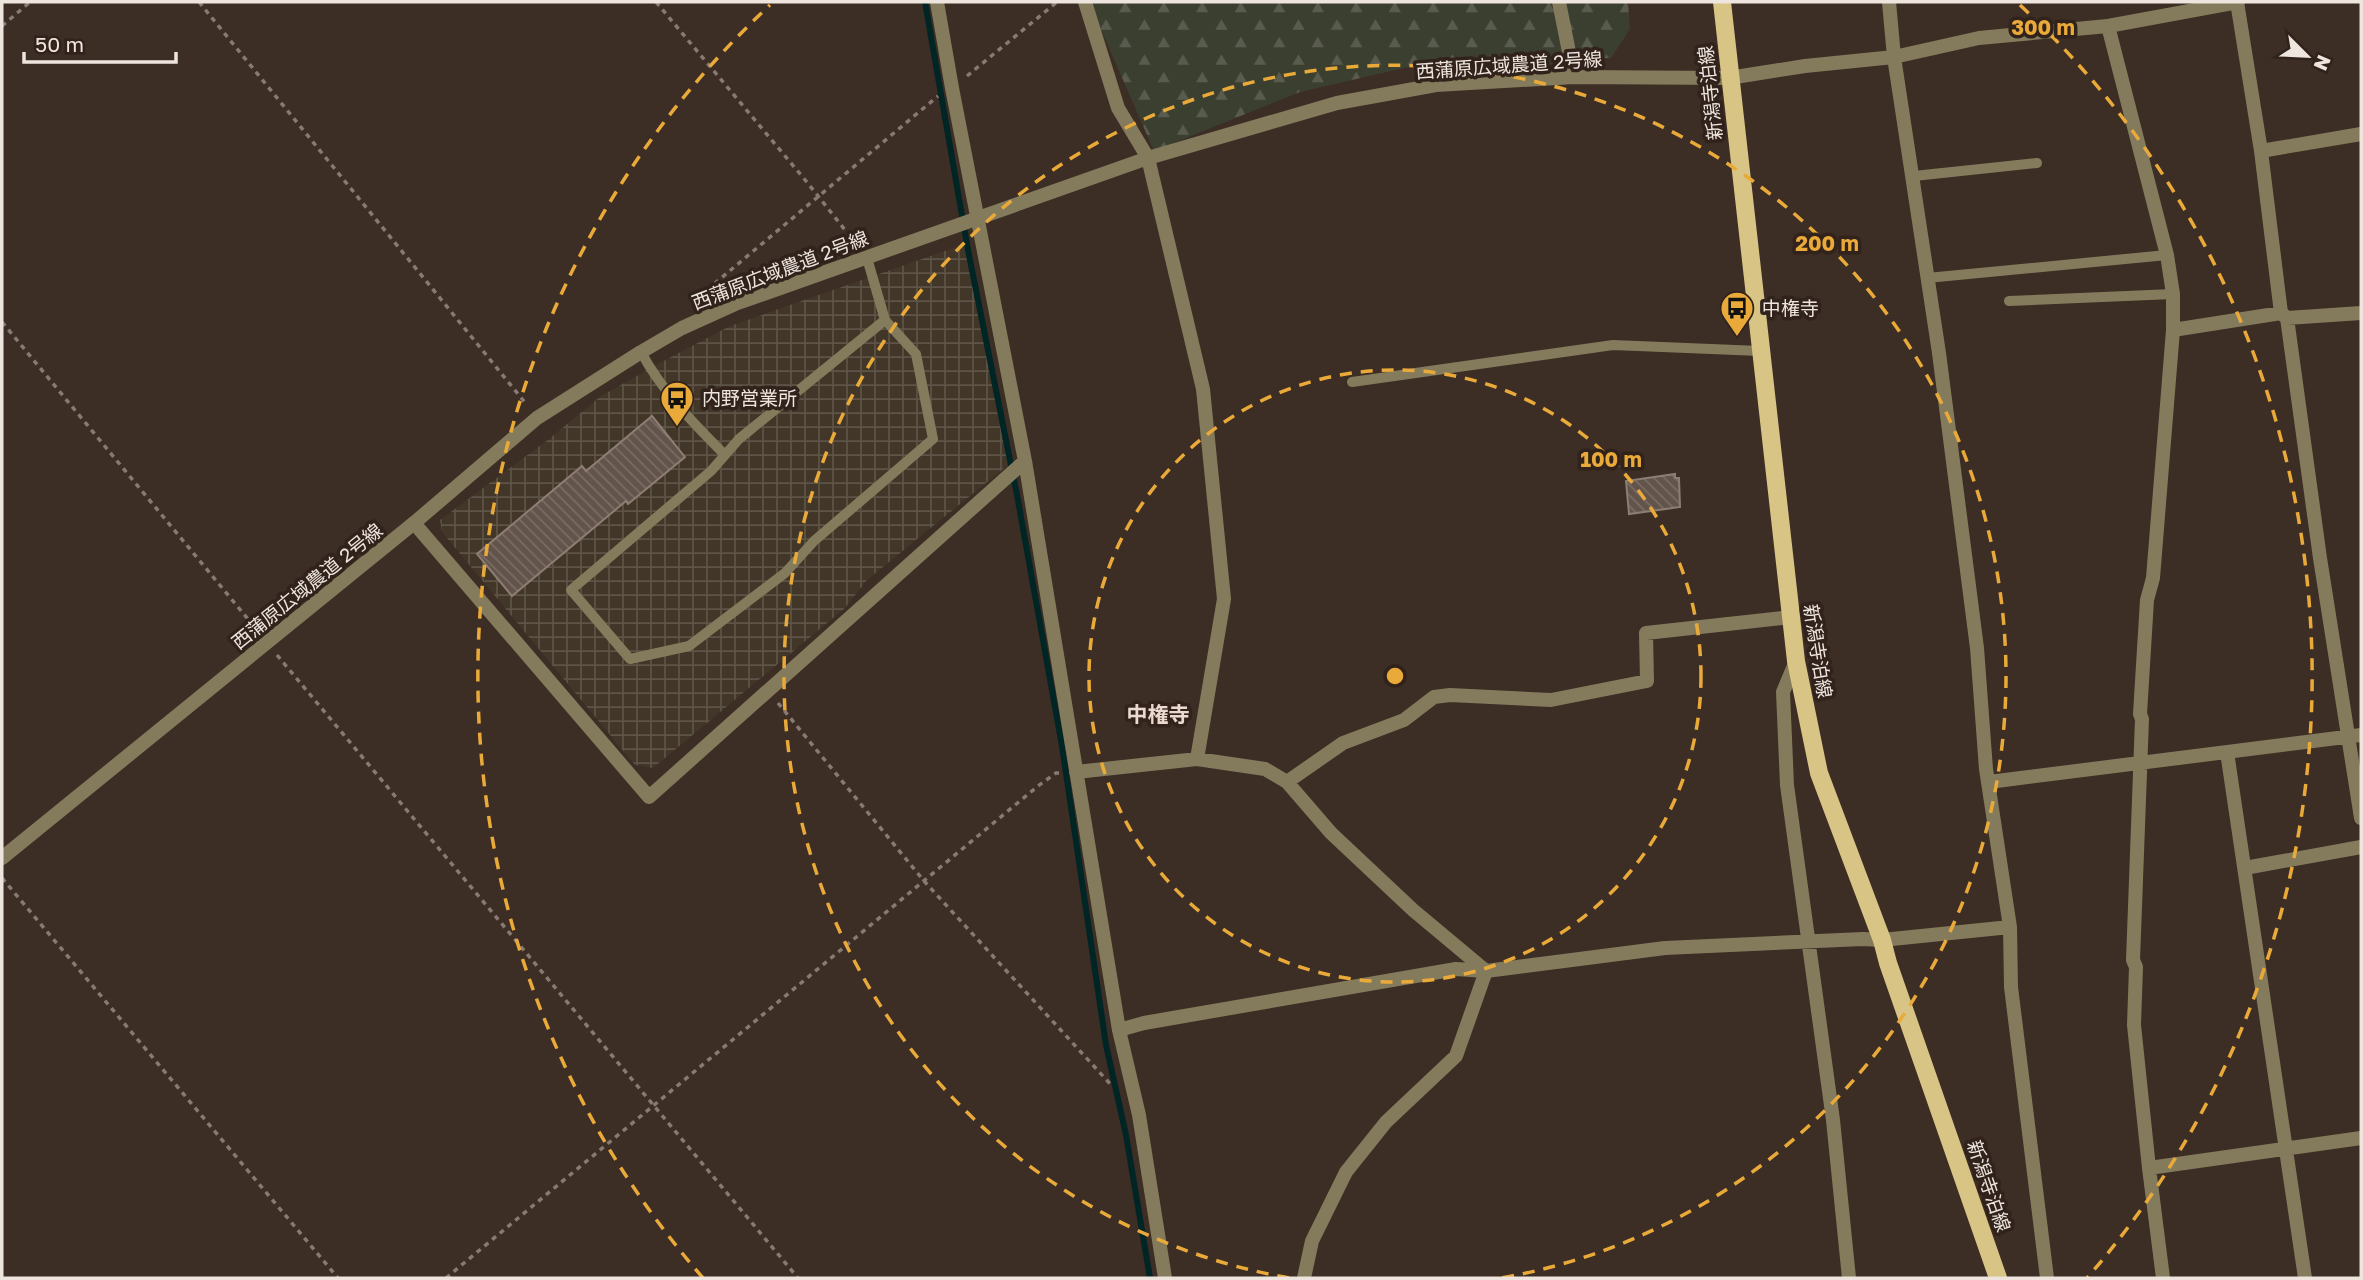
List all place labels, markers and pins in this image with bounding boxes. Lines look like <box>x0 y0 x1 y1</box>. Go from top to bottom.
bus stop icon: 中権寺 <box>1718 289 1756 338</box>
place label: 中権寺 <box>1762 296 1819 319</box>
bus stop icon: 内野営業所 <box>658 379 696 428</box>
place label: 内野営業所 <box>702 386 797 409</box>
centre of rings <box>1383 664 1407 688</box>

